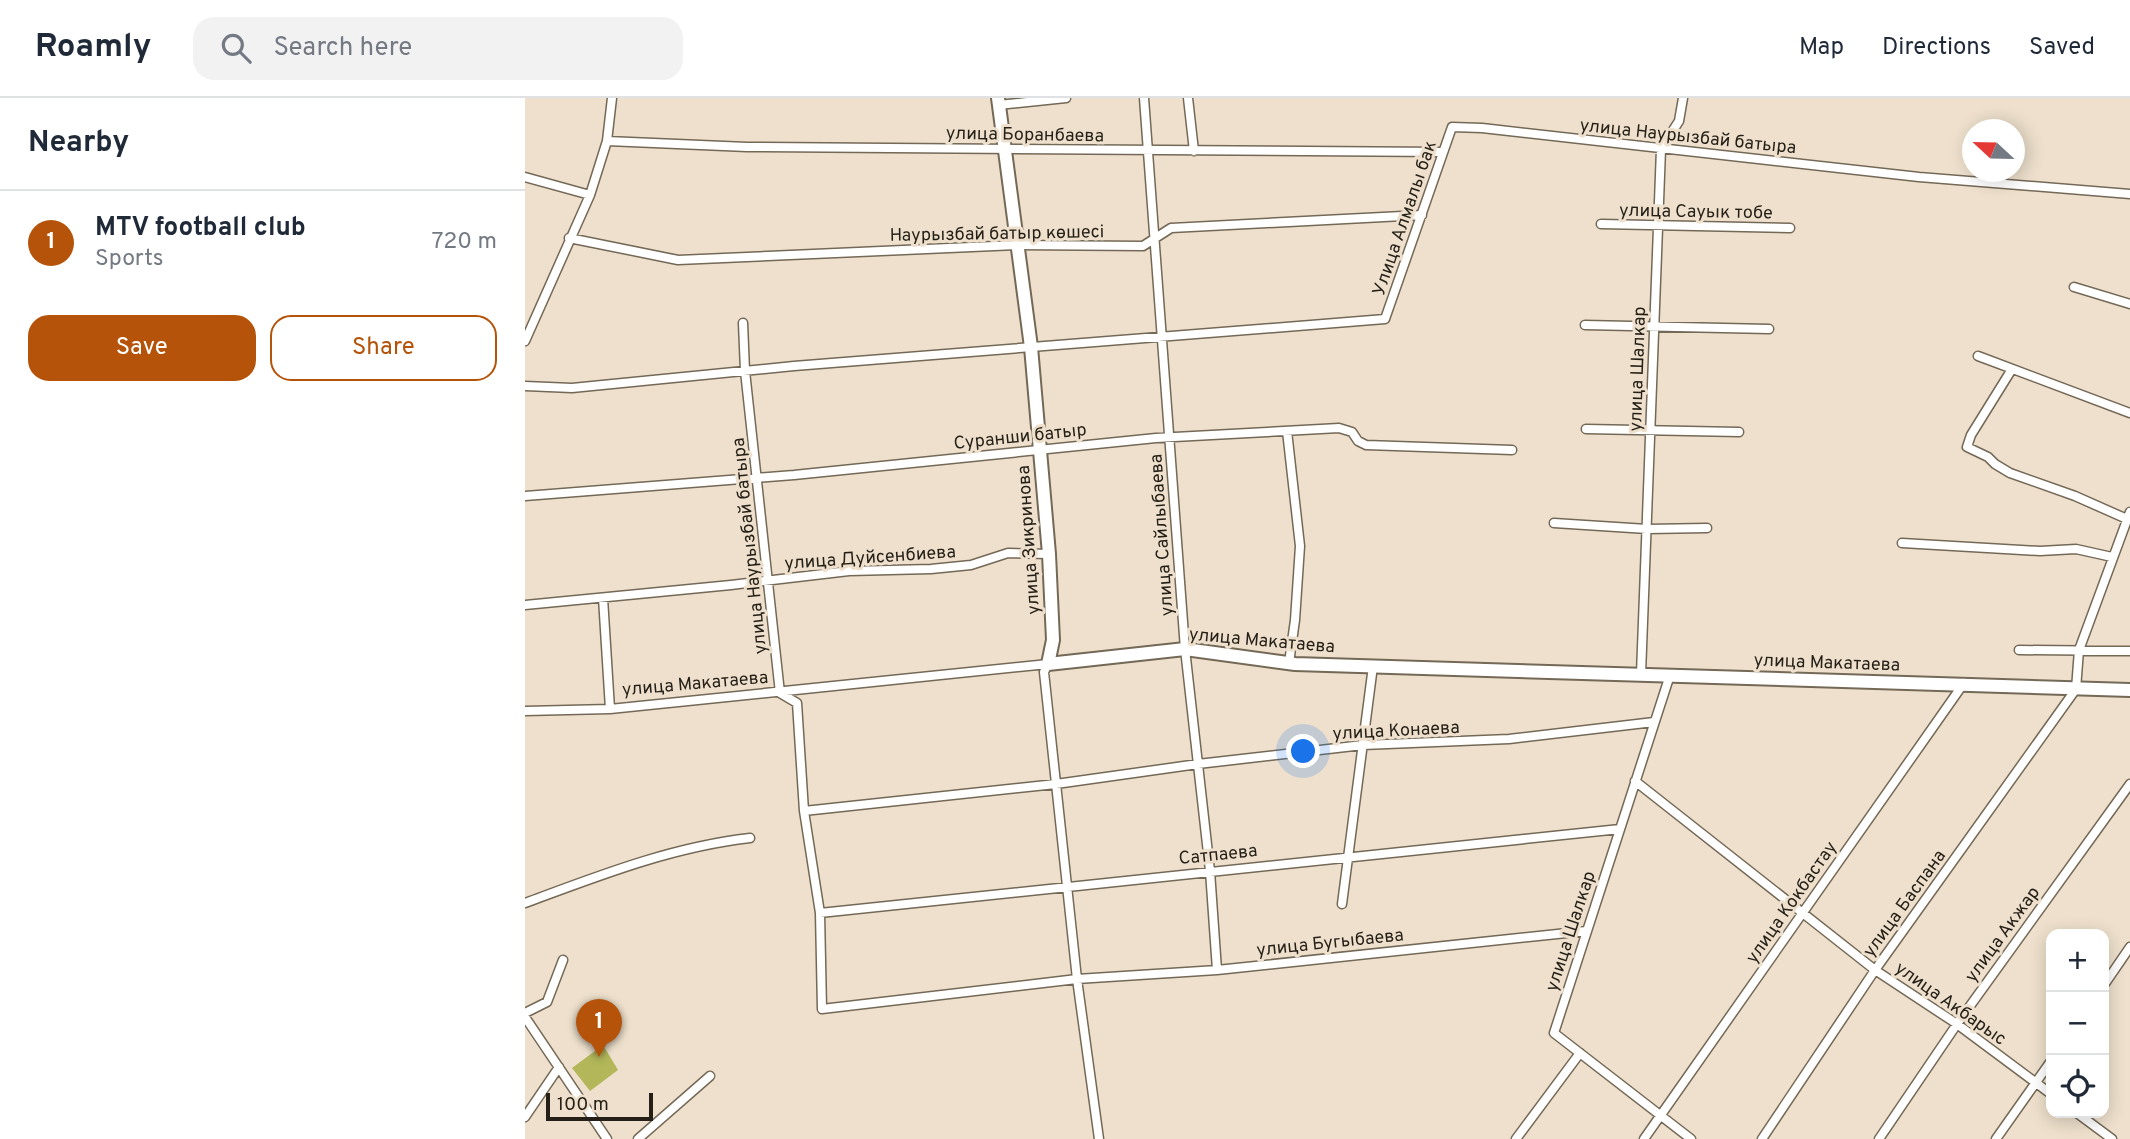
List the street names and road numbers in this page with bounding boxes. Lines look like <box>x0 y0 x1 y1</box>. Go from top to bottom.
street label: улица Наурызбай батыра <box>1578 115 1797 160</box>
street label: улица Боранбаева <box>946 123 1104 148</box>
street label: Улица Алмалы бак <box>1368 138 1443 299</box>
street label: улица Сауык тобе <box>1619 200 1773 225</box>
street label: Наурызбай батыр көшесі <box>889 221 1105 248</box>
street label: улица Шалкар <box>1625 306 1652 432</box>
street label: Суранши батыр <box>953 419 1088 456</box>
street label: улица Наурызбай батыра <box>728 436 773 655</box>
street label: улица Сайлыбаева <box>1145 453 1180 617</box>
street label: улица Зикринова <box>1013 464 1046 615</box>
street label: улица Дуйсенбиева <box>784 541 957 576</box>
street label: улица Макатаева <box>1188 624 1336 659</box>
street label: улица Макатаева <box>1753 649 1901 678</box>
street label: улица Макатаева <box>621 667 769 702</box>
street label: улица Конаева <box>1332 717 1460 746</box>
street label: улица Кокбастау <box>1742 837 1843 968</box>
street label: Сатпаева <box>1178 840 1259 871</box>
street label: улица Баспана <box>1859 846 1952 962</box>
street label: улица Шалкар <box>1541 868 1602 995</box>
street label: улица Акжар <box>1961 882 2046 987</box>
street label: улица Бугыбаева <box>1255 924 1405 963</box>
street label: улица Акбарыс <box>1890 957 2010 1051</box>

